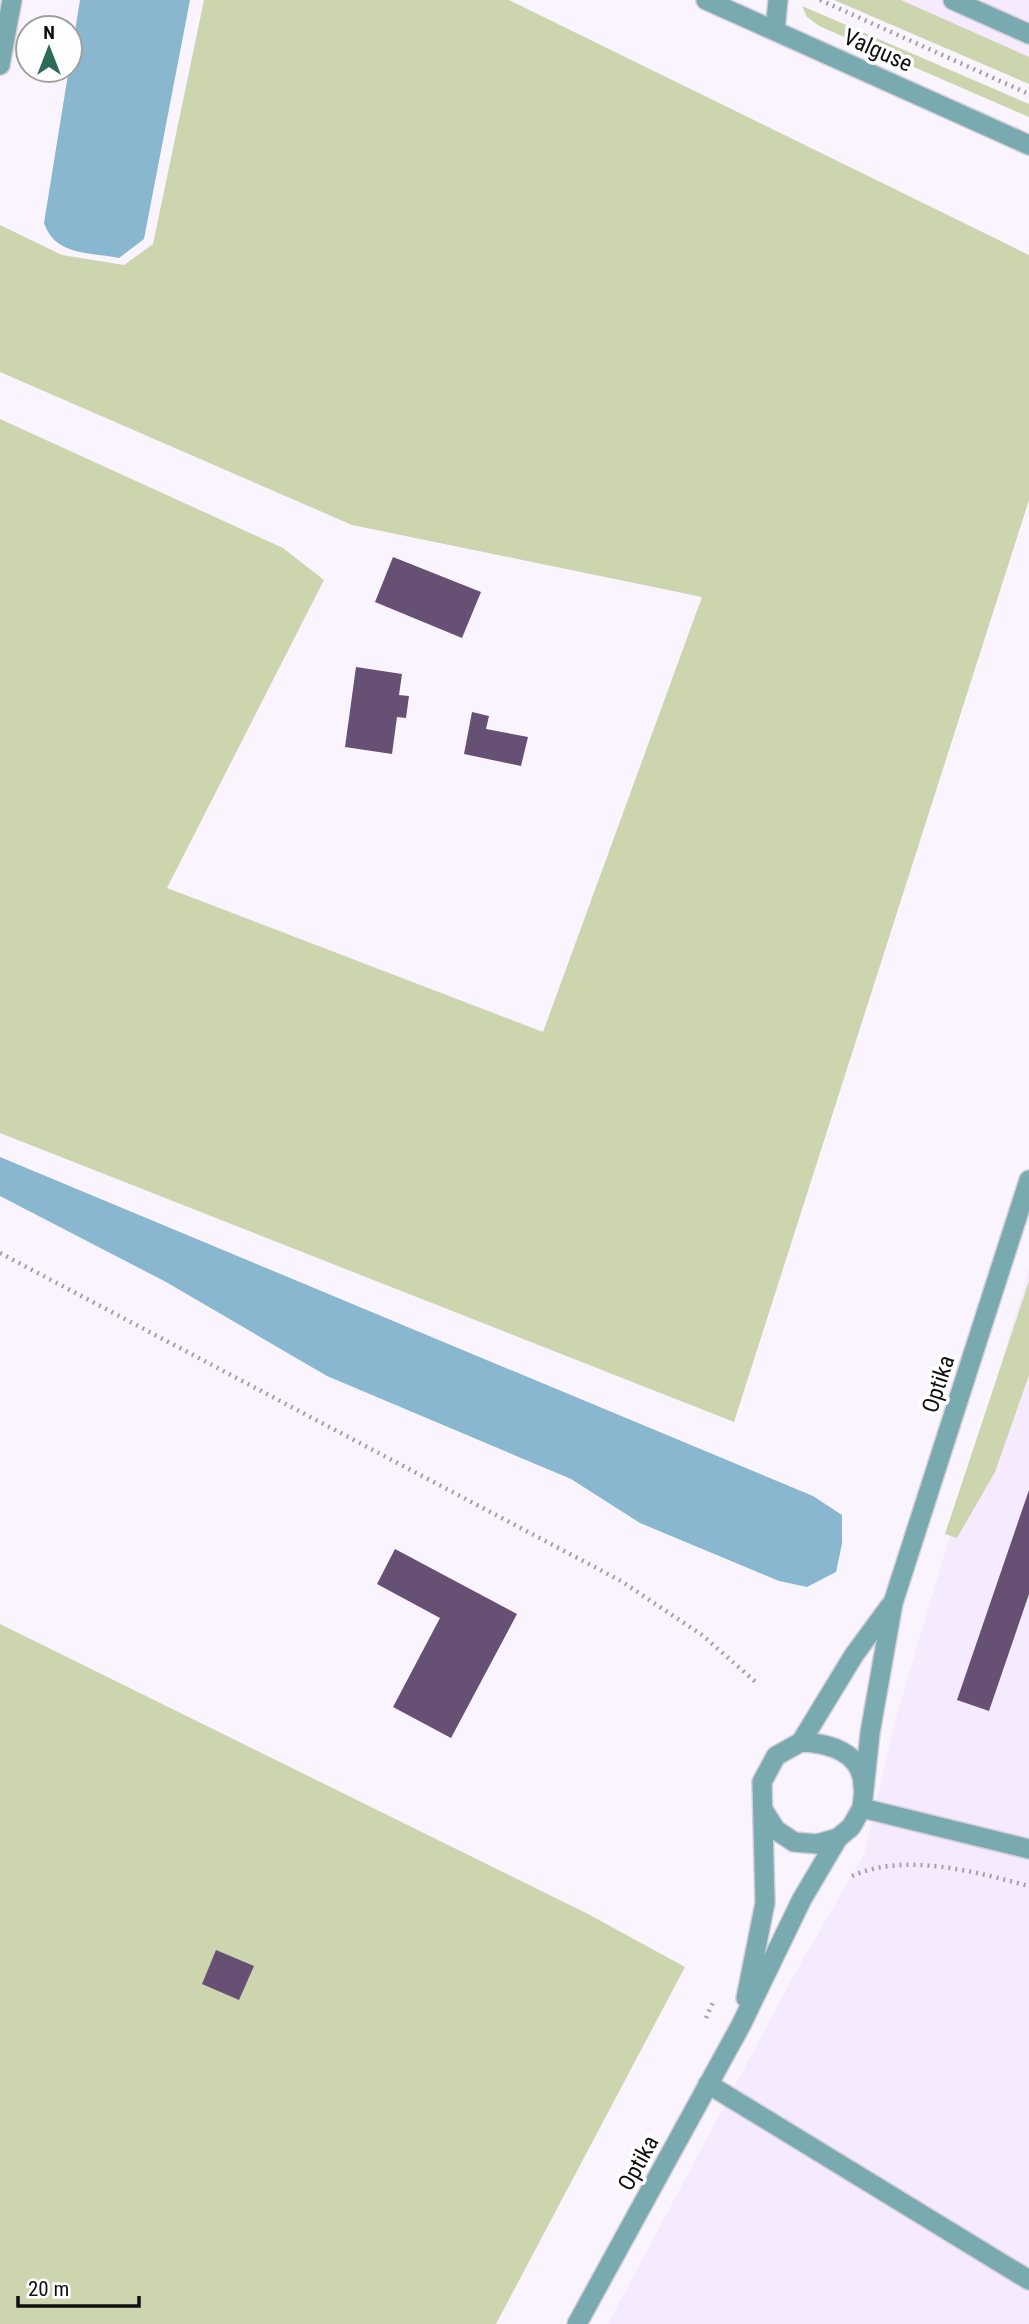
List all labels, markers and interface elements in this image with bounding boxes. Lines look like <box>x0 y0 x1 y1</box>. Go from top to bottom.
north arrow <box>14 14 84 84</box>
text: N <box>43 21 55 44</box>
street label: Valguse <box>839 23 916 78</box>
street label: Optika <box>917 1352 960 1416</box>
street label: Optika <box>612 2131 664 2195</box>
scale bar <box>18 2264 138 2308</box>
text: 20 m <box>28 2277 69 2301</box>

